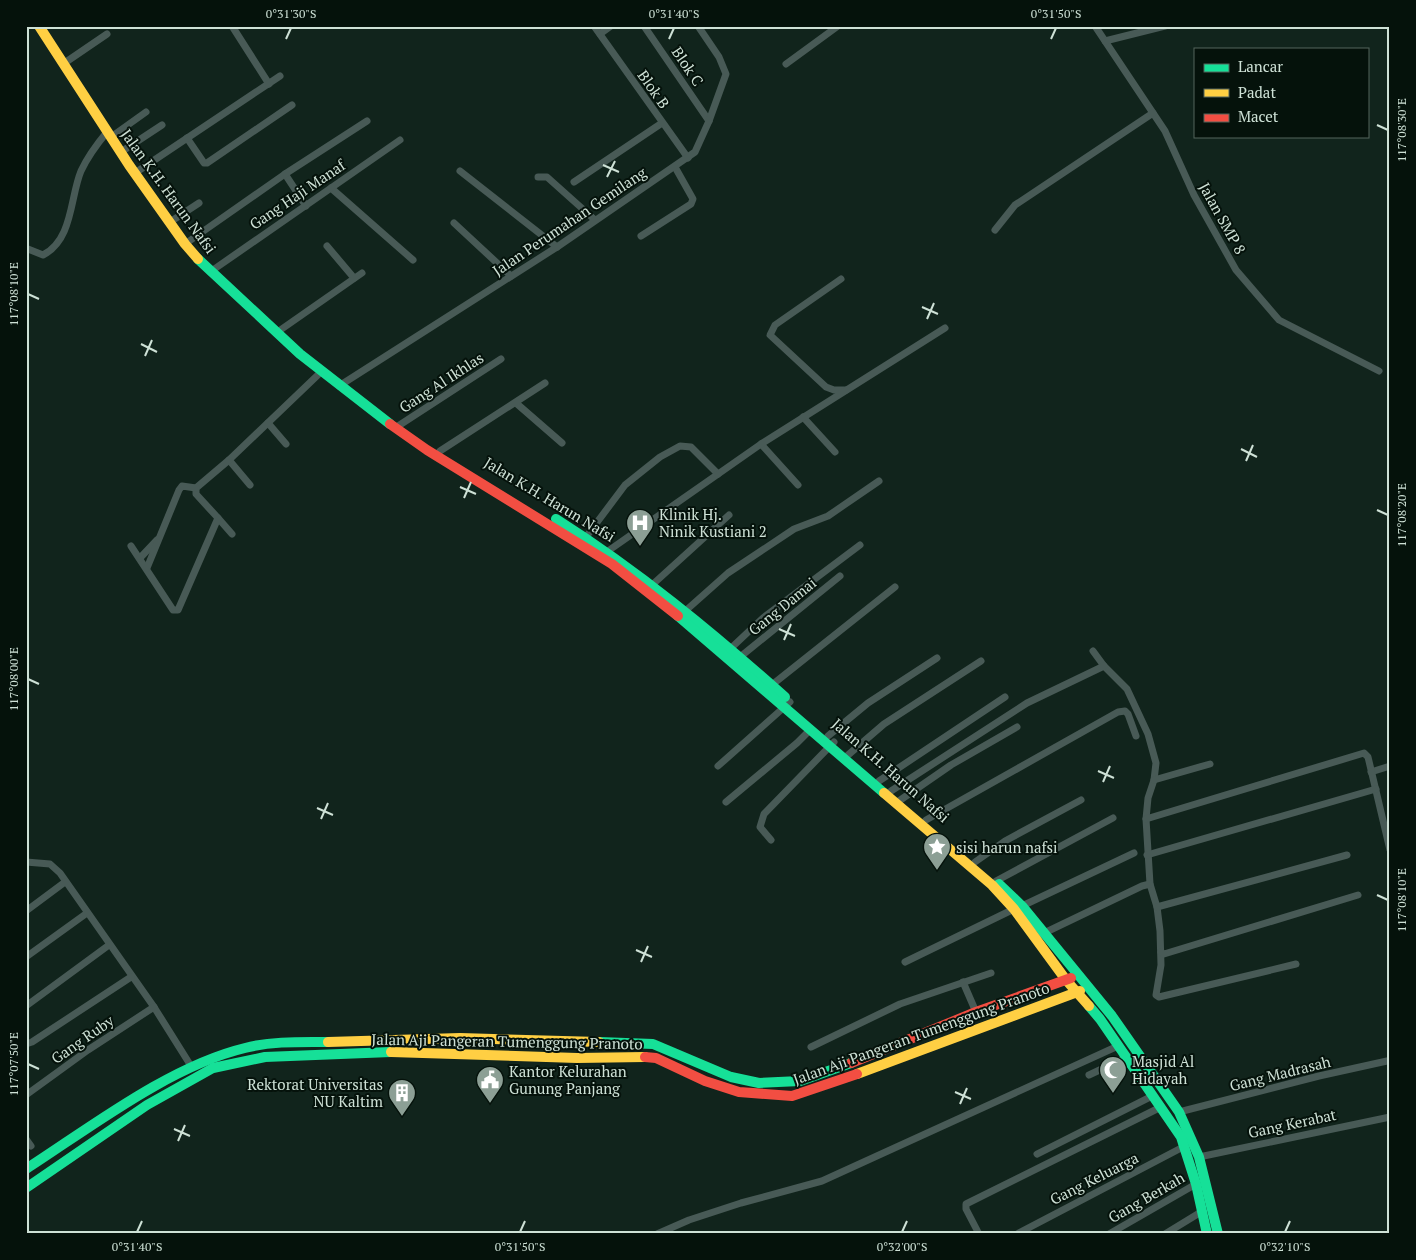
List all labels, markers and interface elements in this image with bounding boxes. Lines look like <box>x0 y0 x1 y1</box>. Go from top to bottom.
text: 0°31'30"S <box>266 6 316 21</box>
text: 0°31'40"S <box>649 6 699 21</box>
text: 0°31'50"S <box>1031 6 1081 21</box>
street label: Blok C <box>668 43 708 89</box>
legend <box>1194 48 1368 138</box>
text: Lancar <box>1238 56 1283 76</box>
street label: Blok B <box>634 66 674 112</box>
text: Padat <box>1238 82 1276 102</box>
text: 117°08'30"E <box>1394 98 1409 162</box>
text: Macet <box>1238 106 1279 126</box>
street label: Jalan K.H. Harun Nafsi <box>117 125 221 257</box>
street label: Gang Haji Manaf <box>245 154 350 233</box>
street label: Jalan Perumahan Gemilang <box>488 161 651 280</box>
street label: Jalan SMP 8 <box>1195 179 1251 257</box>
text: 117°08'10"E <box>6 262 21 326</box>
street label: Gang Al Ikhlas <box>395 347 487 417</box>
street label: Jalan K.H. Harun Nafsi <box>481 452 619 546</box>
text: 117°08'20"E <box>1394 483 1409 547</box>
place label: Klinik Hj. Ninik Kustiani 2 <box>659 504 767 541</box>
hospital icon: Klinik Hj. Ninik Kustiani 2 <box>625 508 655 547</box>
street label: Gang Damai <box>744 573 820 639</box>
text: 117°08'00"E <box>6 647 21 711</box>
street label: Jalan K.H. Harun Nafsi <box>828 713 954 827</box>
place icon: sisi harun nafsi <box>922 832 952 871</box>
place label: sisi harun nafsi <box>956 837 1058 857</box>
text: 117°08'10"E <box>1394 868 1409 932</box>
street label: Jalan Aji Pangeran Tumenggung Pranoto <box>790 977 1052 1089</box>
street label: Gang Ruby <box>47 1010 118 1068</box>
street label: Jalan Aji Pangeran Tumenggung Pranoto <box>371 1029 643 1053</box>
text: 117°07'50"E <box>6 1032 21 1096</box>
place label: Masjid Al Hidayah <box>1132 1051 1194 1088</box>
street label: Gang Madrasah <box>1227 1051 1333 1095</box>
mosque icon: Masjid Al Hidayah <box>1098 1055 1128 1094</box>
place label: Kantor Kelurahan Gunung Panjang <box>509 1061 627 1098</box>
public building icon: Kantor Kelurahan Gunung Panjang <box>475 1065 505 1104</box>
place label: Rektorat Universitas NU Kaltim <box>247 1074 383 1111</box>
building icon: Rektorat Universitas NU Kaltim <box>387 1078 417 1117</box>
street label: Gang Kerabat <box>1246 1104 1338 1142</box>
street label: Gang Keluarga <box>1046 1147 1142 1209</box>
street label: Gang Berkah <box>1104 1167 1188 1227</box>
text: 0°31'40"S <box>112 1239 162 1254</box>
text: 0°31'50"S <box>495 1239 545 1254</box>
text: 0°32'00"S <box>877 1239 927 1254</box>
text: 0°32'10"S <box>1260 1239 1310 1254</box>

